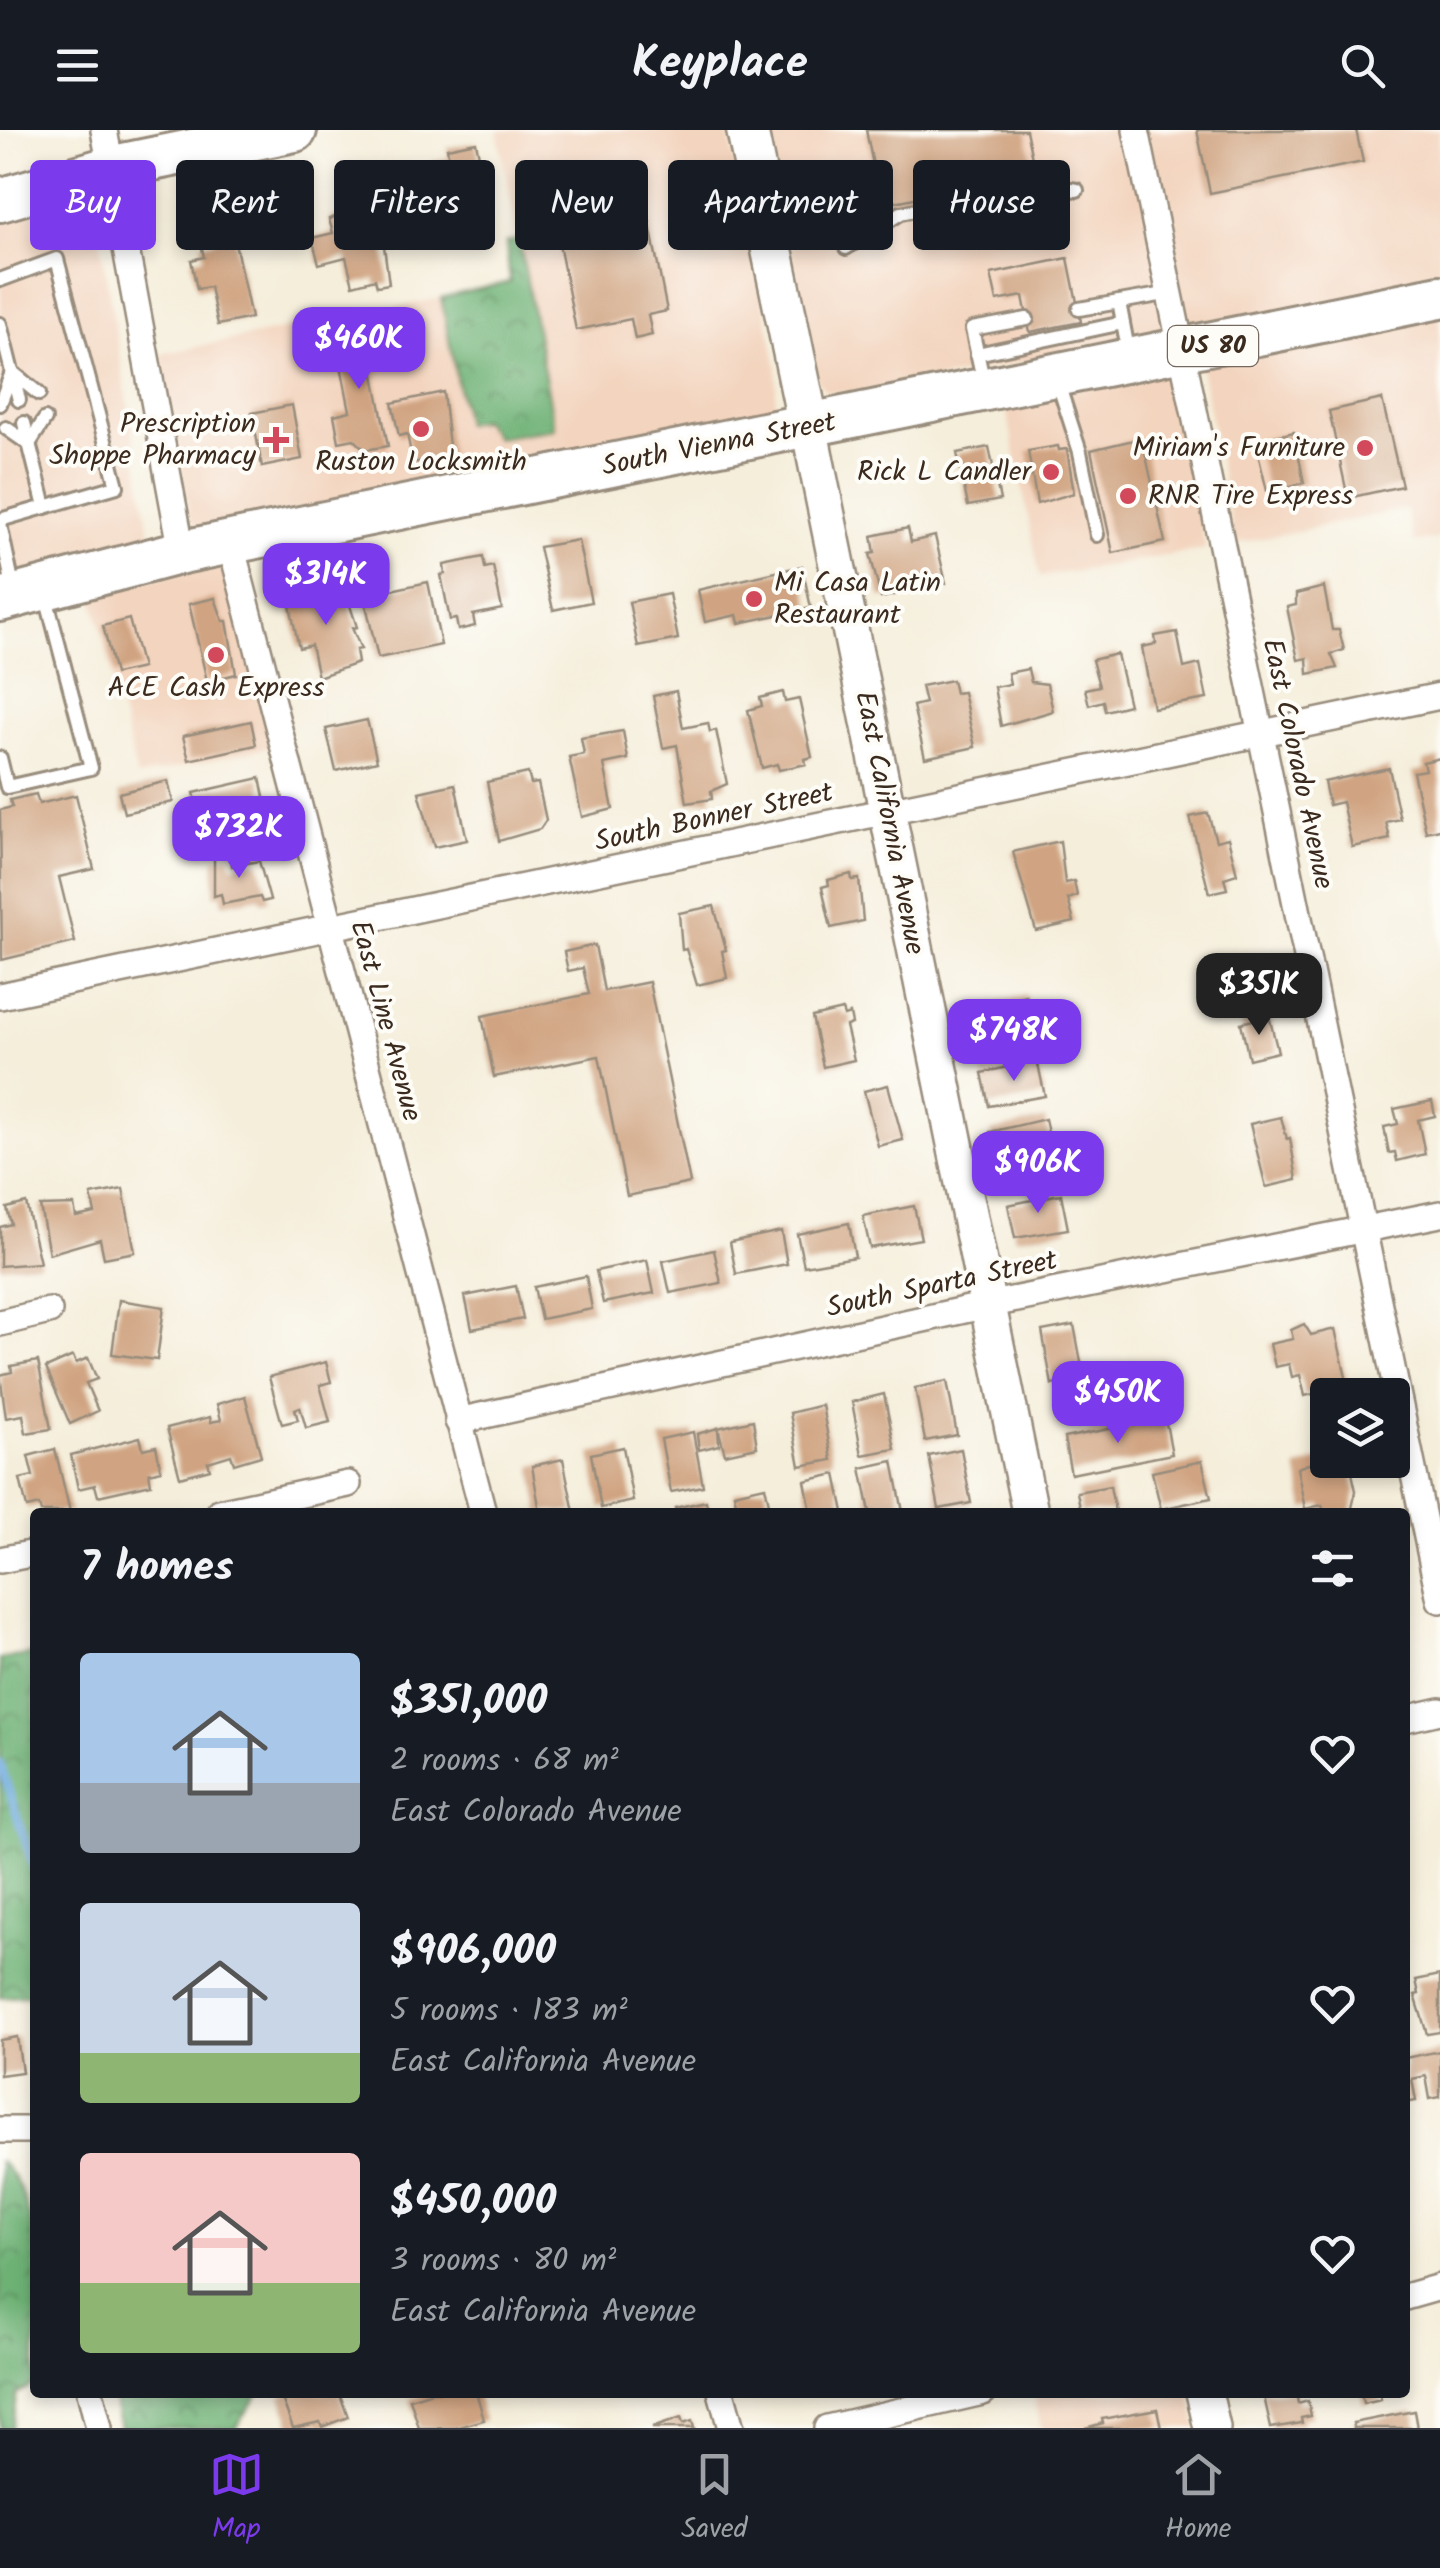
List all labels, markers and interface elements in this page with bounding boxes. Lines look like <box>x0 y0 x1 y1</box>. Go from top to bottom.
text: Keyplace <box>632 29 808 101</box>
icon: menu <box>50 38 105 93</box>
icon: search <box>1335 38 1390 93</box>
chip: Buy <box>30 160 156 250</box>
chip: Rent <box>176 160 314 250</box>
chip: Filters <box>334 160 495 250</box>
chip: New <box>515 160 648 250</box>
chip: Apartment <box>668 160 893 250</box>
chip: House <box>913 160 1070 250</box>
pin: $460K <box>289 307 429 392</box>
text: $460K <box>314 314 404 365</box>
road number: US 80 <box>1168 326 1258 366</box>
street label: South Vienna Street <box>598 400 841 490</box>
place label: Prescription Shoppe Pharmacy <box>49 402 257 479</box>
marker: Ruston Locksmith <box>410 418 432 440</box>
place label: Miriam's Furniture <box>1133 426 1345 471</box>
marker: Prescription Shoppe Pharmacy <box>265 429 287 451</box>
marker: Miriam's Furniture <box>1354 437 1376 459</box>
place label: Ruston Locksmith <box>315 440 527 485</box>
place label: Rick L Candler <box>857 450 1033 495</box>
marker: Rick L Candler <box>1040 461 1062 483</box>
place label: RNR Tire Express <box>1148 474 1353 519</box>
marker: RNR Tire Express <box>1117 485 1139 507</box>
pin: $314K <box>256 543 396 628</box>
text: $314K <box>285 550 367 601</box>
place label: Mi Casa Latin Restaurant <box>774 561 941 638</box>
marker: Mi Casa Latin Restaurant <box>743 588 765 610</box>
street label: East Colorado Avenue <box>1248 634 1346 894</box>
marker: ACE Cash Express <box>205 644 227 666</box>
place label: ACE Cash Express <box>108 666 325 711</box>
street label: East California Avenue <box>841 687 937 959</box>
street label: South Bonner Street <box>591 771 838 865</box>
pin: $732K <box>169 796 309 881</box>
text: $732K <box>194 803 284 854</box>
street label: East Line Avenue <box>337 915 434 1127</box>
pin: $351K <box>1189 953 1329 1038</box>
text: $351K <box>1218 960 1300 1011</box>
pin: $748K <box>944 999 1084 1084</box>
text: $748K <box>969 1006 1059 1057</box>
pin: $906K <box>968 1131 1108 1216</box>
text: $906K <box>994 1138 1082 1189</box>
street label: South Sparta Street <box>822 1238 1063 1331</box>
pin: $450K <box>1048 1361 1188 1446</box>
text: $450K <box>1074 1368 1162 1419</box>
map controls <box>1310 1378 1410 1478</box>
button: layers <box>1310 1378 1410 1478</box>
text: 7 homes <box>80 1535 233 1602</box>
icon: filters <box>1305 1541 1360 1596</box>
text: $351,000 <box>390 1669 547 1736</box>
icon: home <box>160 1693 280 1813</box>
icon: heart <box>1305 1726 1360 1781</box>
text: 2 rooms · 68 m² <box>390 1736 619 1787</box>
text: East Colorado Avenue <box>390 1787 682 1838</box>
text: $906,000 <box>390 1919 556 1986</box>
icon: home <box>160 1943 280 2063</box>
icon: heart <box>1305 1976 1360 2031</box>
text: 5 rooms · 183 m² <box>390 1986 628 2037</box>
text: East California Avenue <box>390 2037 696 2088</box>
text: $450,000 <box>390 2169 556 2236</box>
icon: home <box>160 2193 280 2313</box>
icon: heart <box>1305 2226 1360 2281</box>
text: 3 rooms · 80 m² <box>390 2236 616 2287</box>
text: East California Avenue <box>390 2287 696 2338</box>
tab: Map <box>209 2447 264 2552</box>
tab: Saved <box>681 2447 748 2552</box>
tab: Home <box>1165 2447 1231 2552</box>

